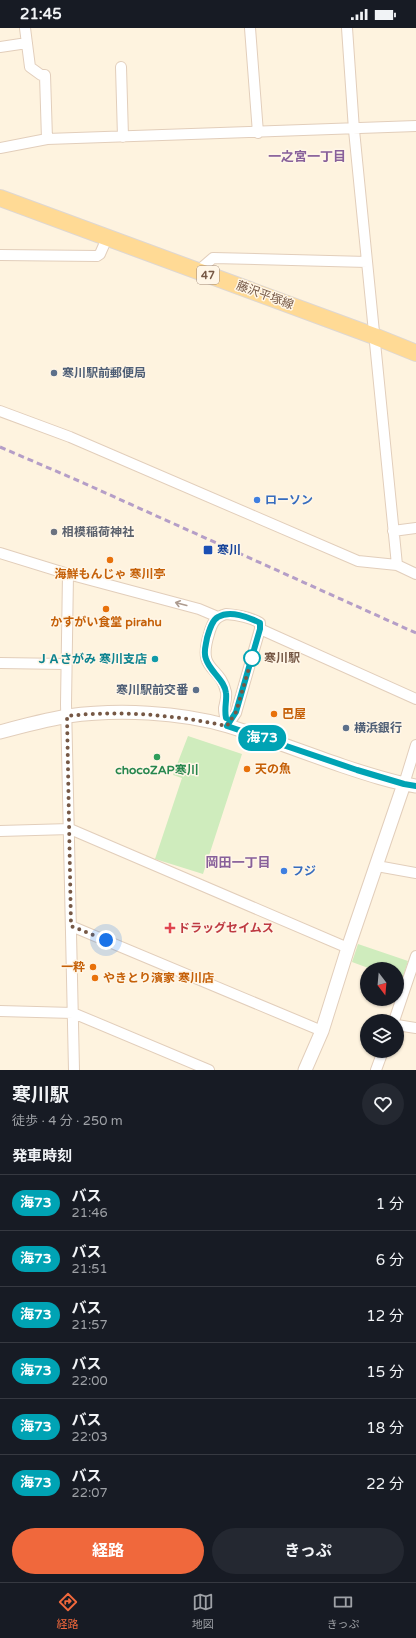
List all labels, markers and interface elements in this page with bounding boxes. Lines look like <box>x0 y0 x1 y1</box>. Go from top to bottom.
text: 21:45 <box>20 5 62 23</box>
district label: 一之宮一丁目 <box>268 149 346 165</box>
road number: 47 <box>197 266 219 284</box>
street label: 藤沢平塚線 <box>234 278 296 312</box>
place label: 寒川駅前郵便局 <box>62 366 146 380</box>
marker: 寒川駅前郵便局 <box>49 368 59 378</box>
place label: ローソン <box>265 493 313 507</box>
marker: ローソン <box>252 495 262 505</box>
place label: 相模稲荷神社 <box>62 525 134 539</box>
marker: 相模稲荷神社 <box>49 527 59 537</box>
place label: 寒川 <box>217 543 241 557</box>
marker: 寒川 <box>202 544 214 556</box>
marker: 海鮮もんじゃ 寒川亭 <box>105 555 115 565</box>
place label: 海鮮もんじゃ 寒川亭 <box>54 567 166 581</box>
one-way arrow <box>175 600 188 607</box>
marker: かすがい食堂 pirahu <box>101 604 111 614</box>
place label: かすがい食堂 pirahu <box>50 615 162 630</box>
marker: 寒川駅 <box>243 649 261 667</box>
place label: 寒川駅 <box>264 651 300 665</box>
place label: ＪＡさがみ 寒川支店 <box>36 652 147 666</box>
marker: ＪＡさがみ 寒川支店 <box>150 654 160 664</box>
place label: 寒川駅前交番 <box>116 683 189 697</box>
marker: 寒川駅前交番 <box>191 685 201 695</box>
place label: 巴屋 <box>282 707 306 721</box>
marker: 巴屋 <box>269 709 279 719</box>
place label: 横浜銀行 <box>354 721 402 735</box>
marker: 横浜銀行 <box>341 723 351 733</box>
line badge: 海73 <box>239 725 285 751</box>
text: 海73 <box>246 729 278 746</box>
marker: chocoZAP寒川 <box>152 752 162 762</box>
place label: 天の魚 <box>255 762 291 776</box>
place label: chocoZAP寒川 <box>115 763 199 777</box>
marker: 天の魚 <box>242 764 252 774</box>
district label: 岡田一丁目 <box>205 855 271 871</box>
place label: フジ <box>292 864 316 878</box>
marker: フジ <box>279 866 289 876</box>
place label: ドラッグセイムス <box>178 921 274 935</box>
marker: ドラッグセイムス <box>165 923 175 933</box>
your location <box>96 930 116 950</box>
place label: 一粋 <box>61 960 85 974</box>
marker: 一粋 <box>88 962 98 972</box>
north arrow <box>360 962 404 1006</box>
map controls <box>360 962 404 1058</box>
place label: やきとり濱家 寒川店 <box>103 971 214 985</box>
marker: やきとり濱家 寒川店 <box>90 973 100 983</box>
button: layers <box>360 1014 404 1058</box>
button: heart <box>362 1083 404 1125</box>
text: 寒川駅 <box>12 1084 69 1106</box>
text: 徒歩 · 4 分 · 250 m <box>12 1113 123 1129</box>
text: 発車時刻 <box>12 1147 72 1165</box>
text: バス <box>72 1187 102 1205</box>
text: 海73 <box>20 1194 52 1211</box>
text: 1 分 <box>376 1195 404 1213</box>
text: 21:46 <box>72 1205 108 1221</box>
text: バス <box>72 1243 102 1261</box>
text: 海73 <box>20 1250 52 1267</box>
text: 6 分 <box>376 1251 404 1269</box>
text: 21:51 <box>72 1261 108 1277</box>
text: バス <box>72 1299 102 1317</box>
text: 海73 <box>20 1306 52 1323</box>
text: 12 分 <box>366 1307 404 1325</box>
text: 21:57 <box>72 1317 108 1333</box>
text: バス <box>72 1355 102 1373</box>
text: 海73 <box>20 1362 52 1379</box>
text: 15 分 <box>366 1363 404 1381</box>
text: 22:00 <box>72 1373 108 1389</box>
text: バス <box>72 1411 102 1429</box>
text: 海73 <box>20 1418 52 1435</box>
text: 18 分 <box>366 1419 404 1437</box>
text: 22:03 <box>72 1429 108 1445</box>
text: バス <box>72 1467 102 1485</box>
text: 海73 <box>20 1474 52 1491</box>
text: 22 分 <box>366 1475 404 1493</box>
text: 22:07 <box>72 1485 108 1501</box>
button: 経路 <box>12 1528 204 1574</box>
button: きっぷ <box>212 1528 404 1574</box>
tab: 経路 <box>57 1591 79 1631</box>
tab: 地図 <box>192 1591 214 1631</box>
tab: きっぷ <box>327 1591 359 1631</box>

